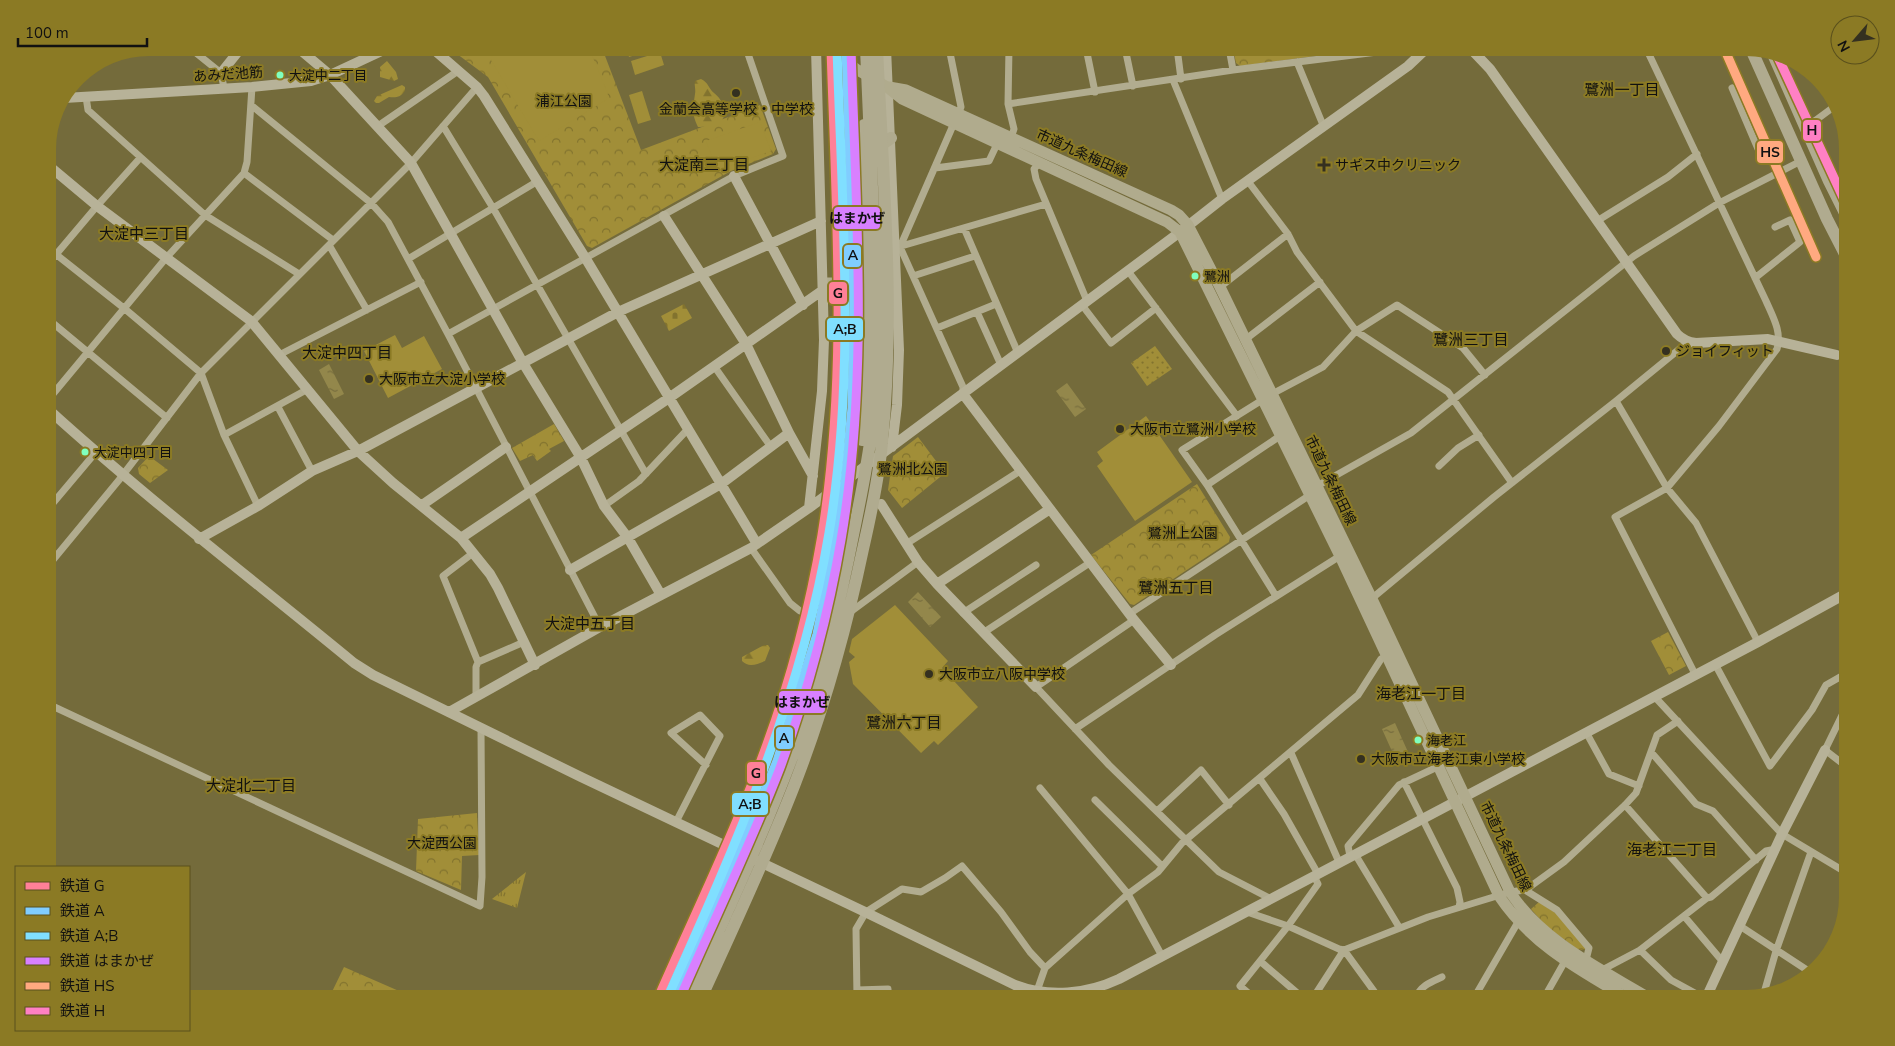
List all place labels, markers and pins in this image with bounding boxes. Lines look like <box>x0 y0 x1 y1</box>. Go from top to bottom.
place label: 大淀中二丁目 <box>289 67 367 85</box>
marker: 大淀中二丁目 <box>275 70 285 80</box>
marker: 金蘭会高等学校・中学校 <box>730 87 742 99</box>
place label: 金蘭会高等学校・中学校 <box>659 100 813 119</box>
place label: サギス中クリニック <box>1335 156 1461 175</box>
marker: サギス中クリニック <box>1317 158 1331 172</box>
place label: 鷺洲 <box>1204 268 1230 286</box>
marker: 鷺洲 <box>1190 271 1200 281</box>
place label: ジョイフィット <box>1676 342 1774 361</box>
marker: ジョイフィット <box>1660 345 1672 357</box>
place label: 大阪市立大淀小学校 <box>379 370 505 389</box>
marker: 大阪市立大淀小学校 <box>363 373 375 385</box>
place label: 大阪市立鷺洲小学校 <box>1130 420 1256 439</box>
marker: 大阪市立鷺洲小学校 <box>1114 423 1126 435</box>
place label: 大淀中四丁目 <box>94 444 172 462</box>
marker: 大淀中四丁目 <box>80 447 90 457</box>
place label: 大阪市立八阪中学校 <box>939 665 1065 684</box>
marker: 大阪市立八阪中学校 <box>923 668 935 680</box>
place label: 海老江 <box>1427 732 1466 750</box>
marker: 海老江 <box>1413 735 1423 745</box>
place label: 大阪市立海老江東小学校 <box>1371 750 1525 769</box>
marker: 大阪市立海老江東小学校 <box>1355 753 1367 765</box>

